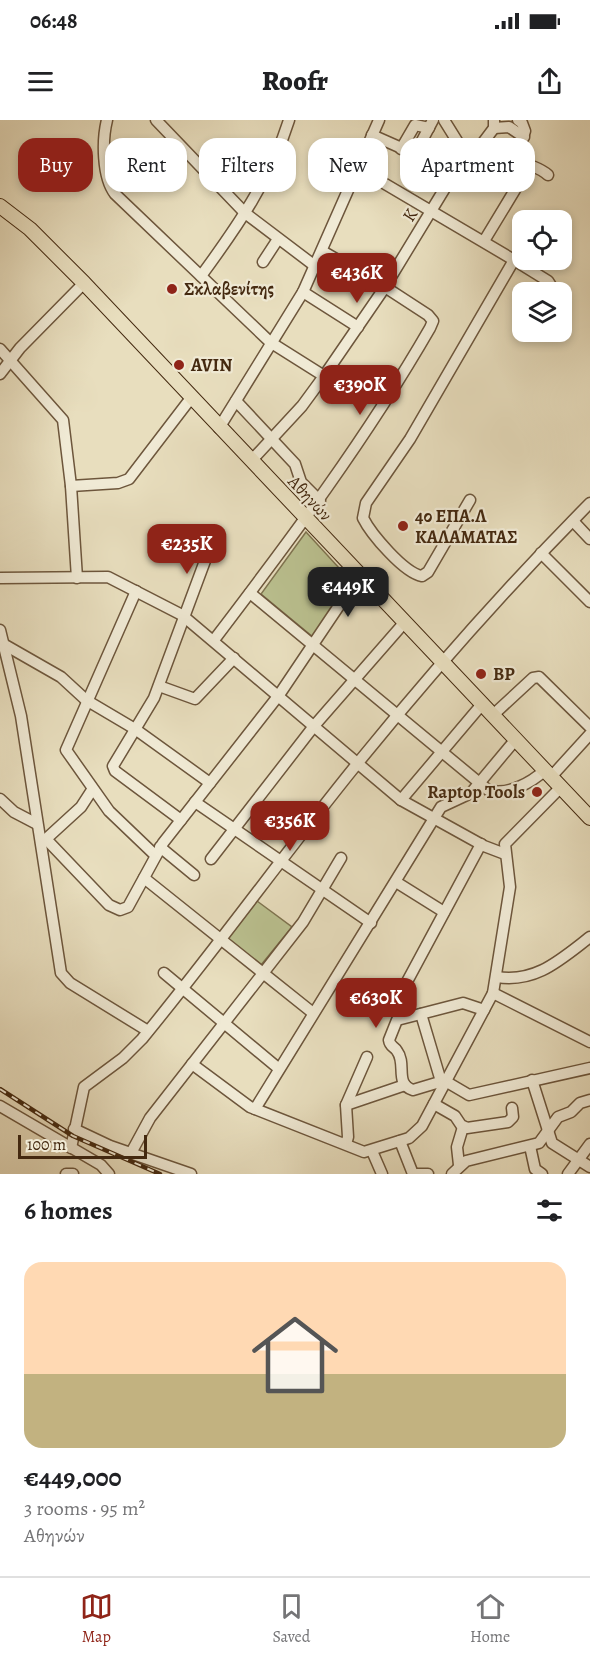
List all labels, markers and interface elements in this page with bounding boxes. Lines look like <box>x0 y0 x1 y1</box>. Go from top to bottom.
text: 06:48 <box>30 6 77 36</box>
text: Roofr <box>262 63 328 99</box>
icon: menu <box>24 65 57 98</box>
icon: share <box>533 65 566 98</box>
chip: Buy <box>18 138 93 192</box>
chip: Rent <box>105 138 187 192</box>
chip: Filters <box>199 138 296 192</box>
chip: New <box>308 138 388 192</box>
chip: Apartment <box>400 138 535 192</box>
street label: Κ <box>397 203 424 226</box>
map controls <box>512 210 572 342</box>
button: locate <box>512 210 572 270</box>
pin: €436K <box>315 253 399 304</box>
text: €436K <box>331 259 383 286</box>
place label: Σκλαβενίτης <box>184 277 274 301</box>
marker: Σκλαβενίτης <box>165 282 179 296</box>
button: layers <box>512 282 572 342</box>
place label: AVIN <box>190 353 232 377</box>
marker: AVIN <box>172 358 186 372</box>
pin: €390K <box>318 365 402 416</box>
text: €390K <box>334 371 386 398</box>
street label: Αθηνών <box>282 469 337 526</box>
place label: 4ο ΕΠΑ.Λ ΚΑΛΑΜΑΤΑΣ <box>415 504 518 549</box>
marker: 4ο ΕΠΑ.Λ ΚΑΛΑΜΑΤΑΣ <box>396 519 410 533</box>
pin: €235K <box>145 524 229 575</box>
text: €235K <box>161 530 213 557</box>
pin: €449K <box>306 567 390 618</box>
text: €449K <box>322 573 374 600</box>
place label: BP <box>493 662 515 686</box>
marker: BP <box>474 667 488 681</box>
place label: Raptop Tools <box>427 780 525 804</box>
marker: Raptop Tools <box>530 785 544 799</box>
pin: €356K <box>248 801 332 852</box>
text: €356K <box>264 807 316 834</box>
pin: €630K <box>334 978 418 1029</box>
text: €630K <box>350 984 402 1011</box>
scale bar <box>18 1132 147 1160</box>
text: 100 m <box>27 1134 66 1156</box>
text: 6 homes <box>24 1193 113 1228</box>
icon: filters <box>533 1194 566 1227</box>
icon: home <box>241 1301 349 1409</box>
text: €449,000 <box>24 1460 122 1495</box>
text: 3 rooms · 95 m² <box>24 1495 145 1522</box>
text: Αθηνών <box>24 1522 85 1549</box>
tab: Map <box>80 1590 113 1648</box>
tab: Saved <box>272 1590 310 1648</box>
tab: Home <box>470 1590 510 1648</box>

